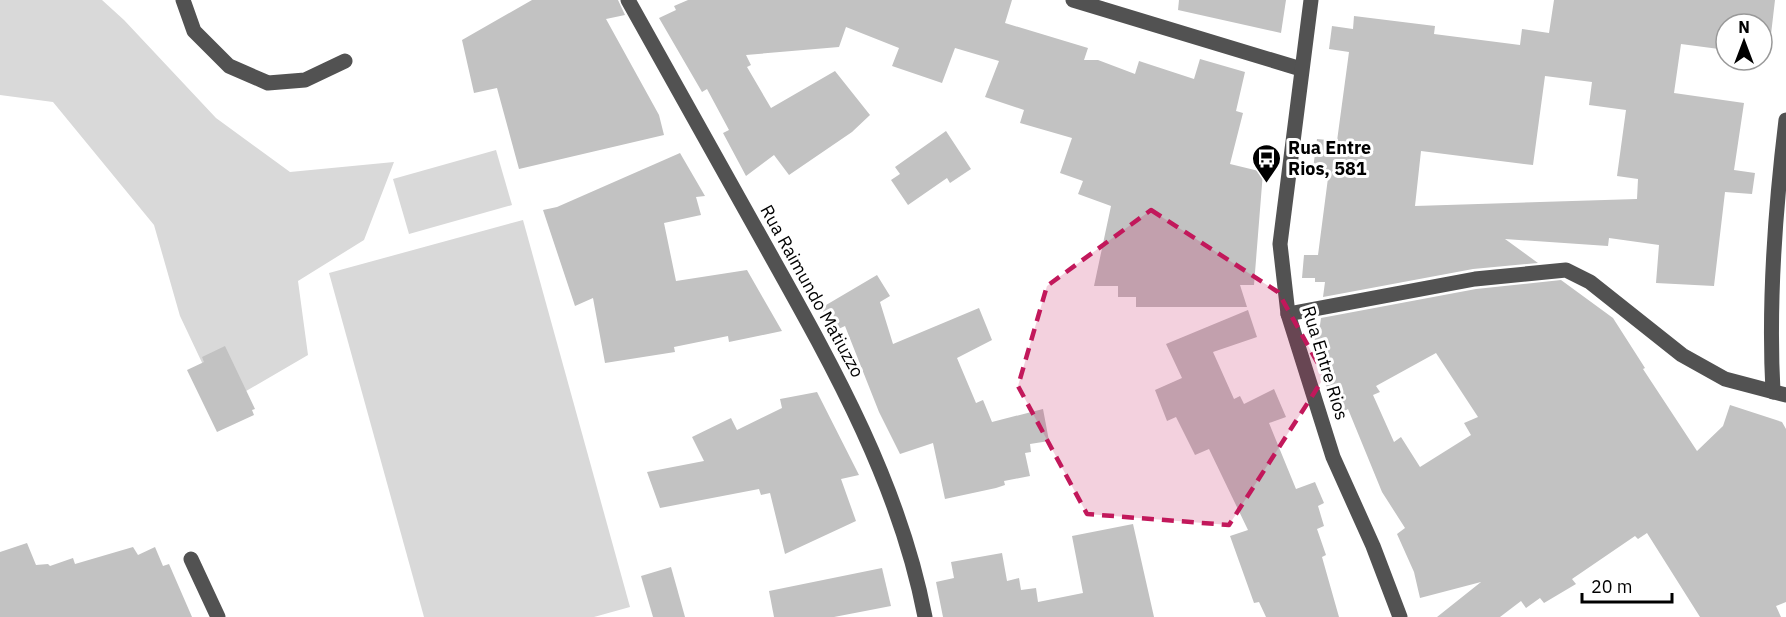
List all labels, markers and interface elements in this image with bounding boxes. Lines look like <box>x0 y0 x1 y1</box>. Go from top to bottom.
north arrow <box>1714 12 1774 72</box>
text: N <box>1738 17 1750 37</box>
place label: Rua Entre Rios, 581 <box>1288 136 1371 180</box>
bus stop icon: Rua Entre Rios, 581 <box>1251 142 1283 184</box>
street label: Rua Raimundo Matiuzzo <box>755 200 869 381</box>
street label: Rua Entre Rios <box>1297 303 1354 423</box>
scale bar <box>1582 566 1672 604</box>
text: 20 m <box>1591 575 1633 598</box>

